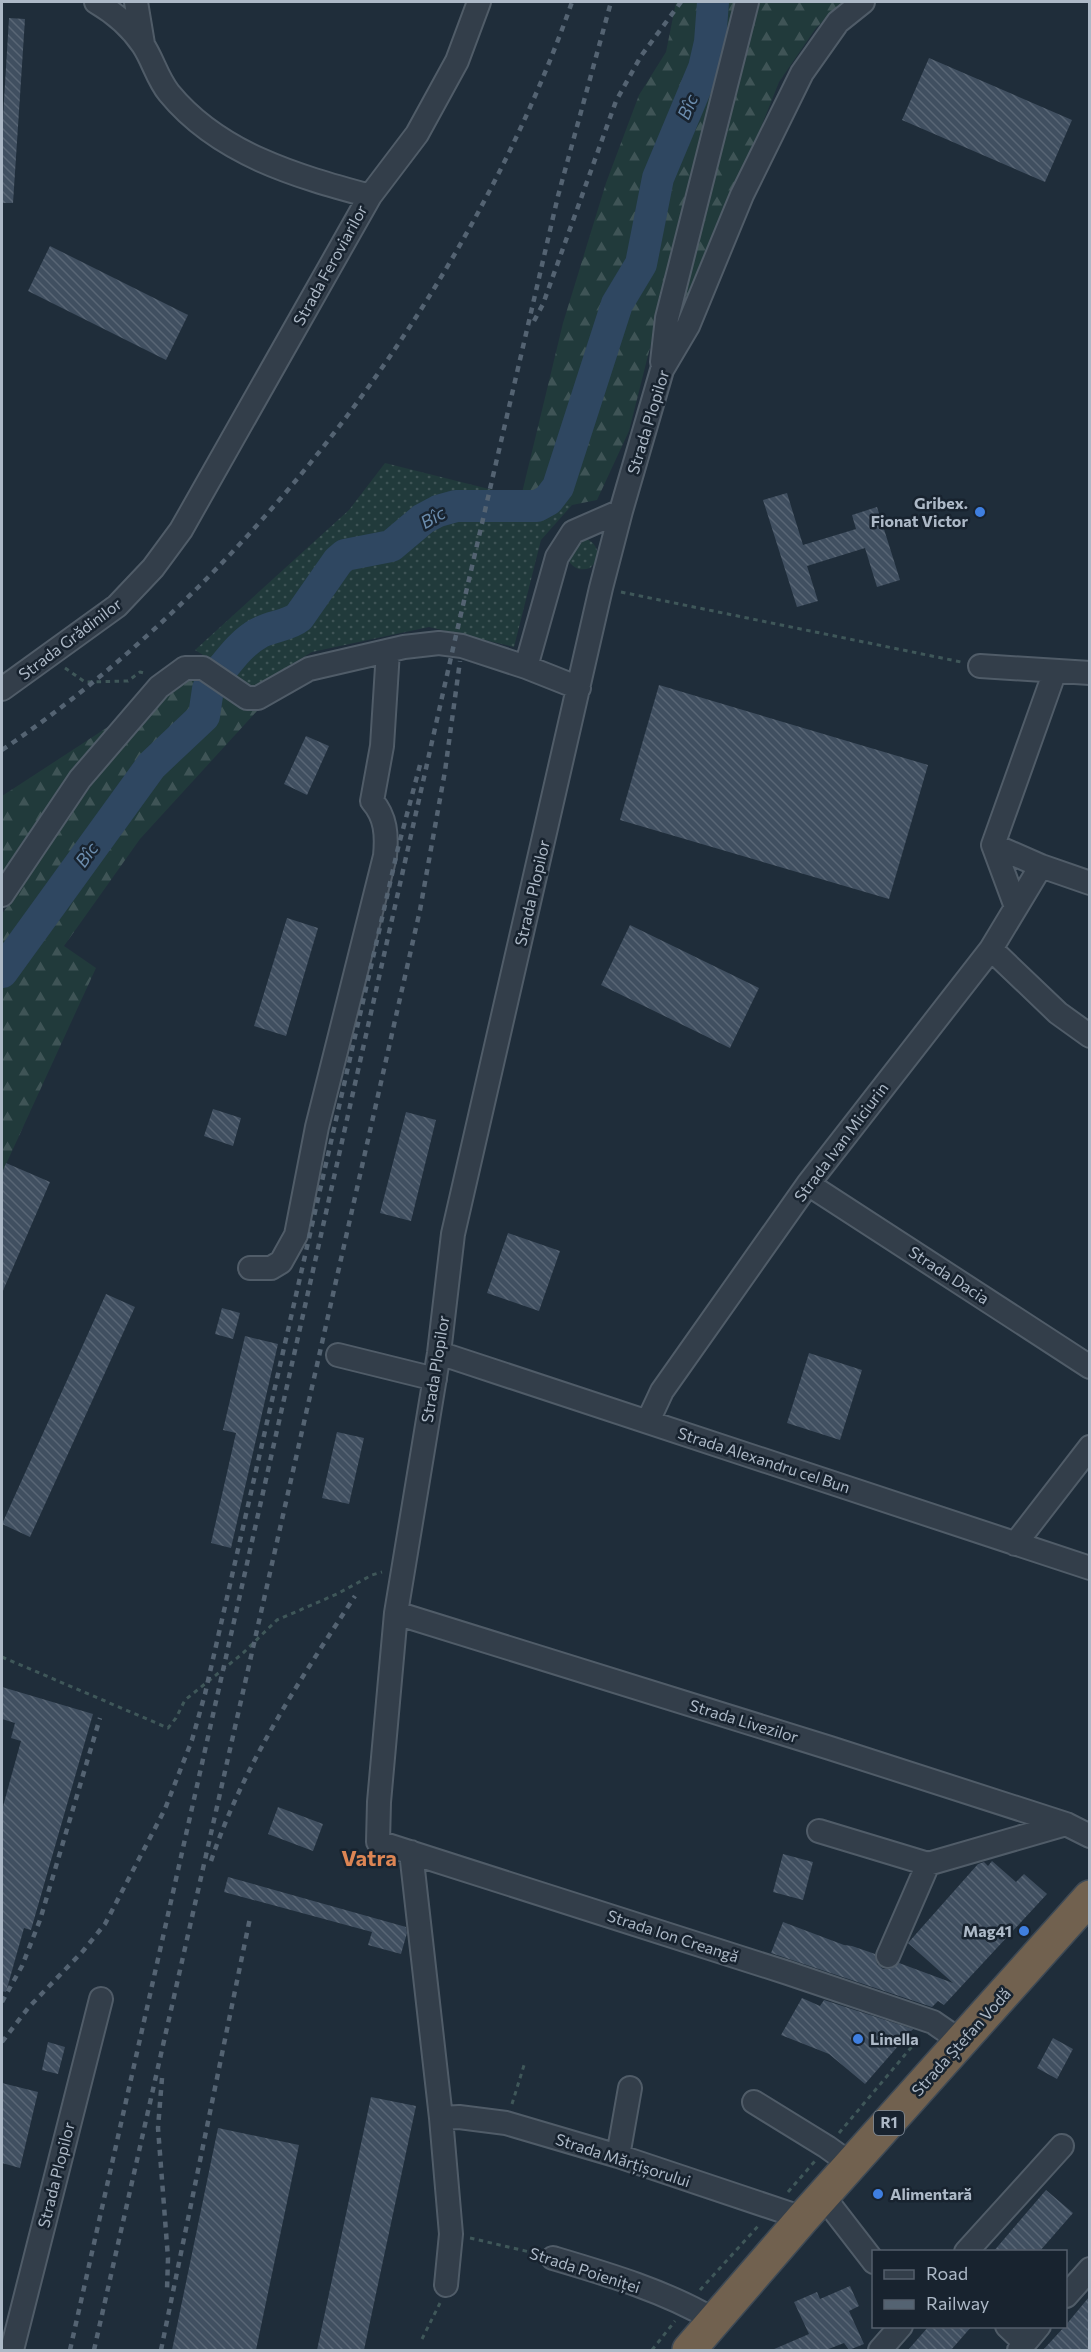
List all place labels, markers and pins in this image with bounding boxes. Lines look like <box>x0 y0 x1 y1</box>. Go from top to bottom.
place label: Gribex. Fionat Victor <box>871 493 968 530</box>
marker: Gribex. Fionat Victor <box>973 505 987 519</box>
place label: Mag41 <box>963 1921 1012 1940</box>
marker: Mag41 <box>1017 1924 1031 1938</box>
place label: Linella <box>870 2029 919 2048</box>
marker: Linella <box>851 2032 865 2046</box>
place label: Alimentară <box>890 2184 972 2203</box>
marker: Alimentară <box>871 2187 885 2201</box>

